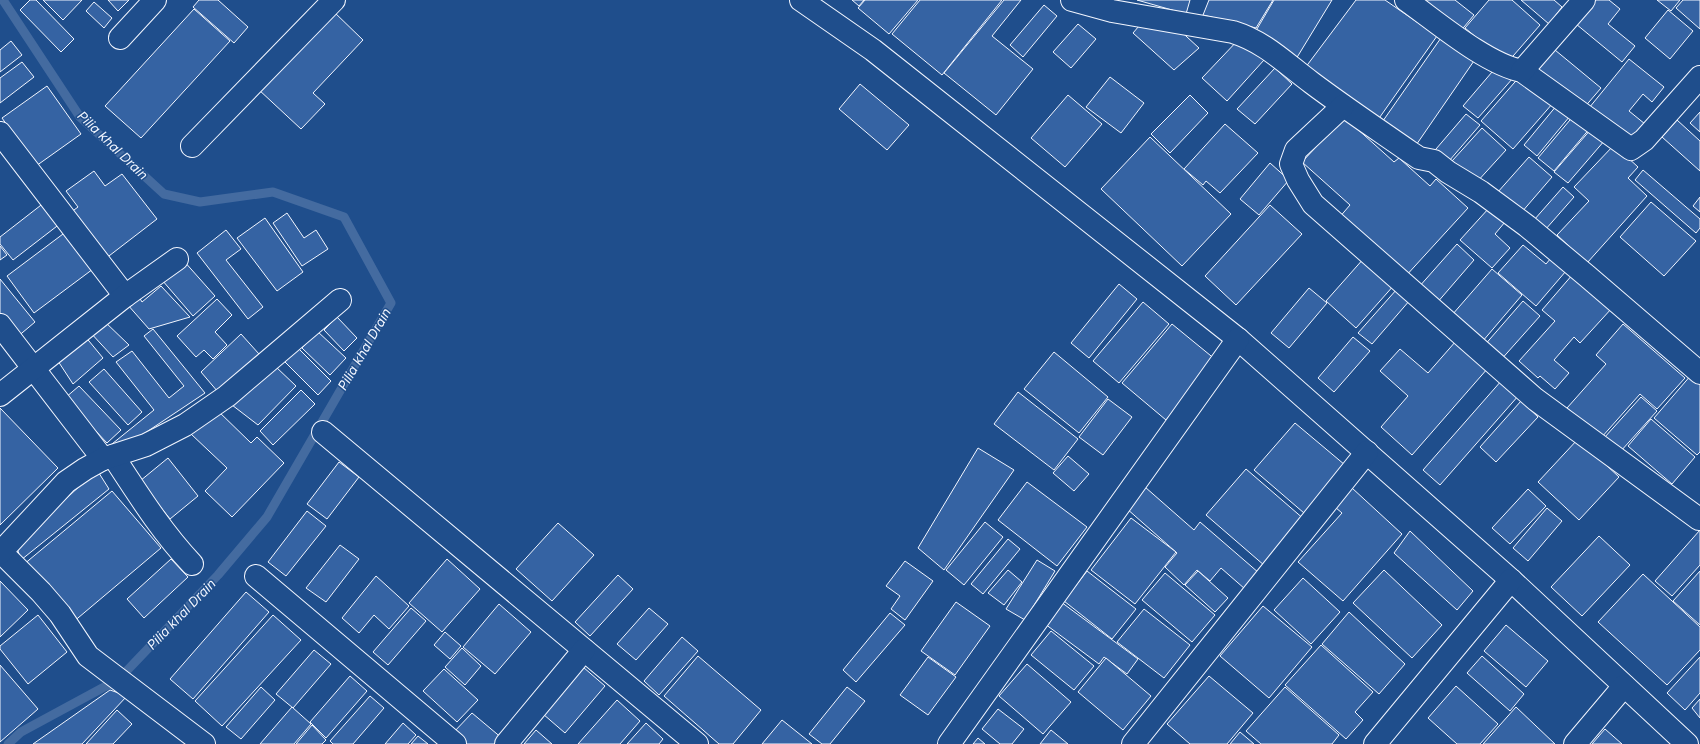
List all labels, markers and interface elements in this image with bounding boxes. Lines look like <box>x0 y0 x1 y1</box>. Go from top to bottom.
water label: Pilia khal Drain <box>74 107 152 183</box>
water label: Pilia khal Drain <box>334 305 394 393</box>
water label: Pilia khal Drain <box>143 575 219 653</box>

